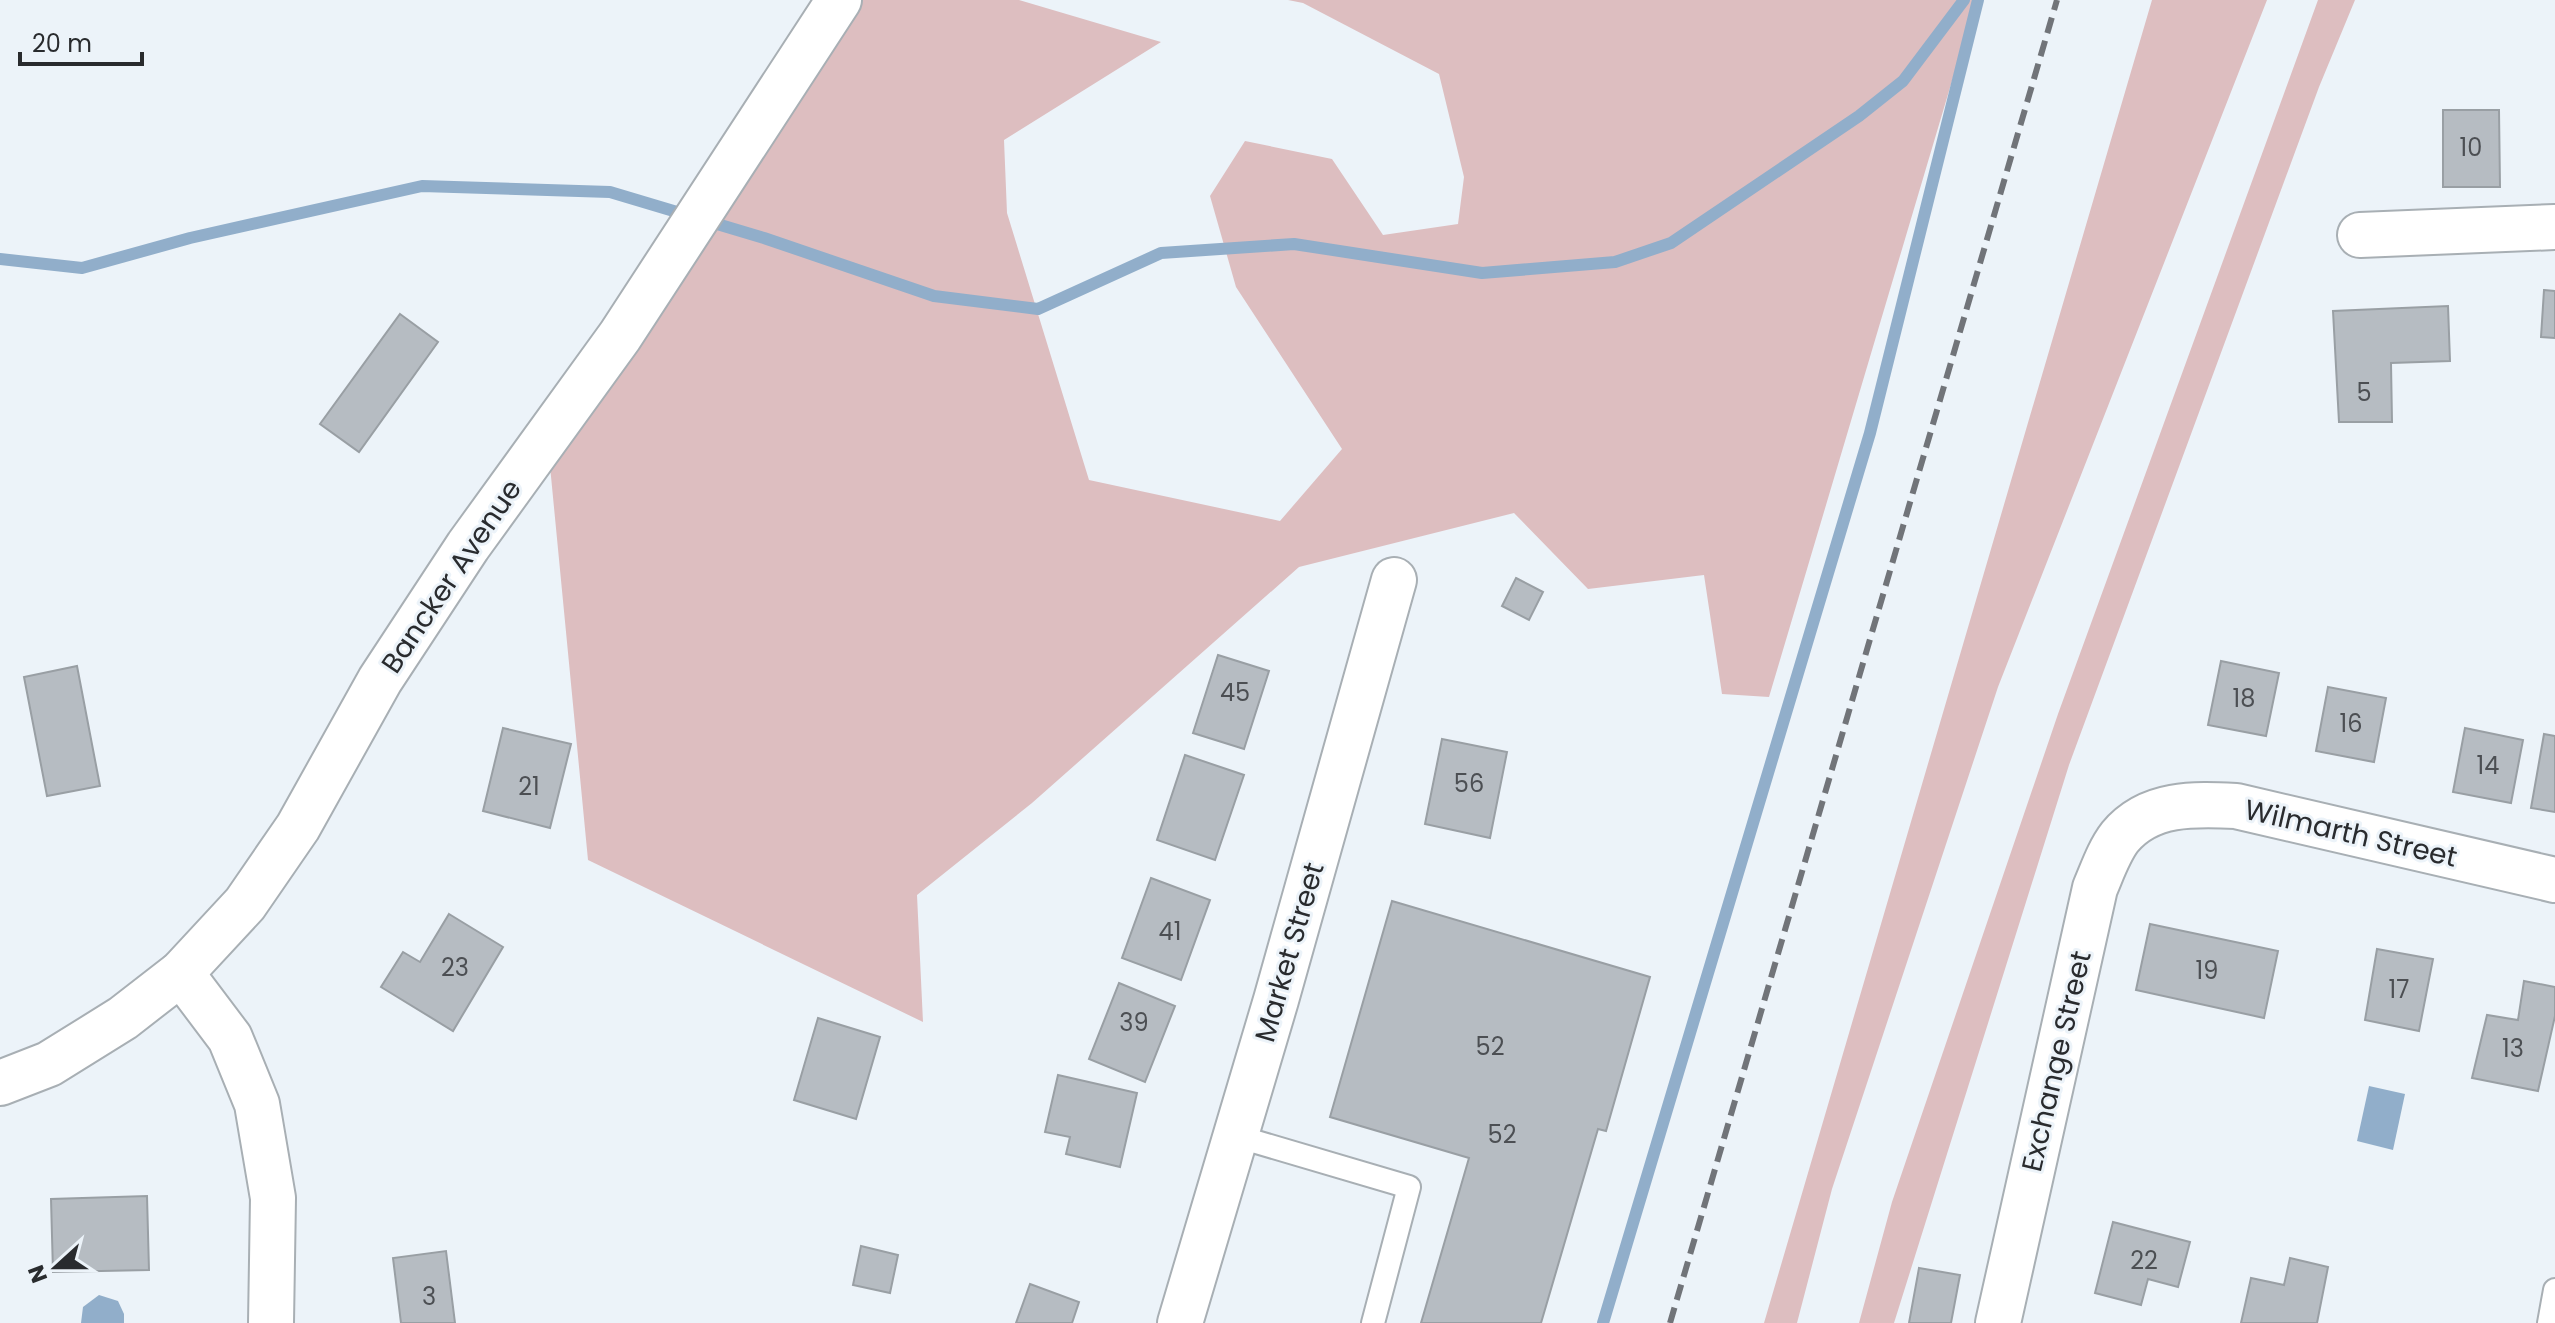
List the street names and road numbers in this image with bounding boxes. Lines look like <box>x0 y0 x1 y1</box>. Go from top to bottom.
street label: Bancker Avenue <box>372 472 531 681</box>
street label: Wilmarth Street <box>2241 790 2461 877</box>
street label: Market Street <box>1245 858 1334 1046</box>
street label: Exchange Street <box>2012 947 2101 1175</box>

